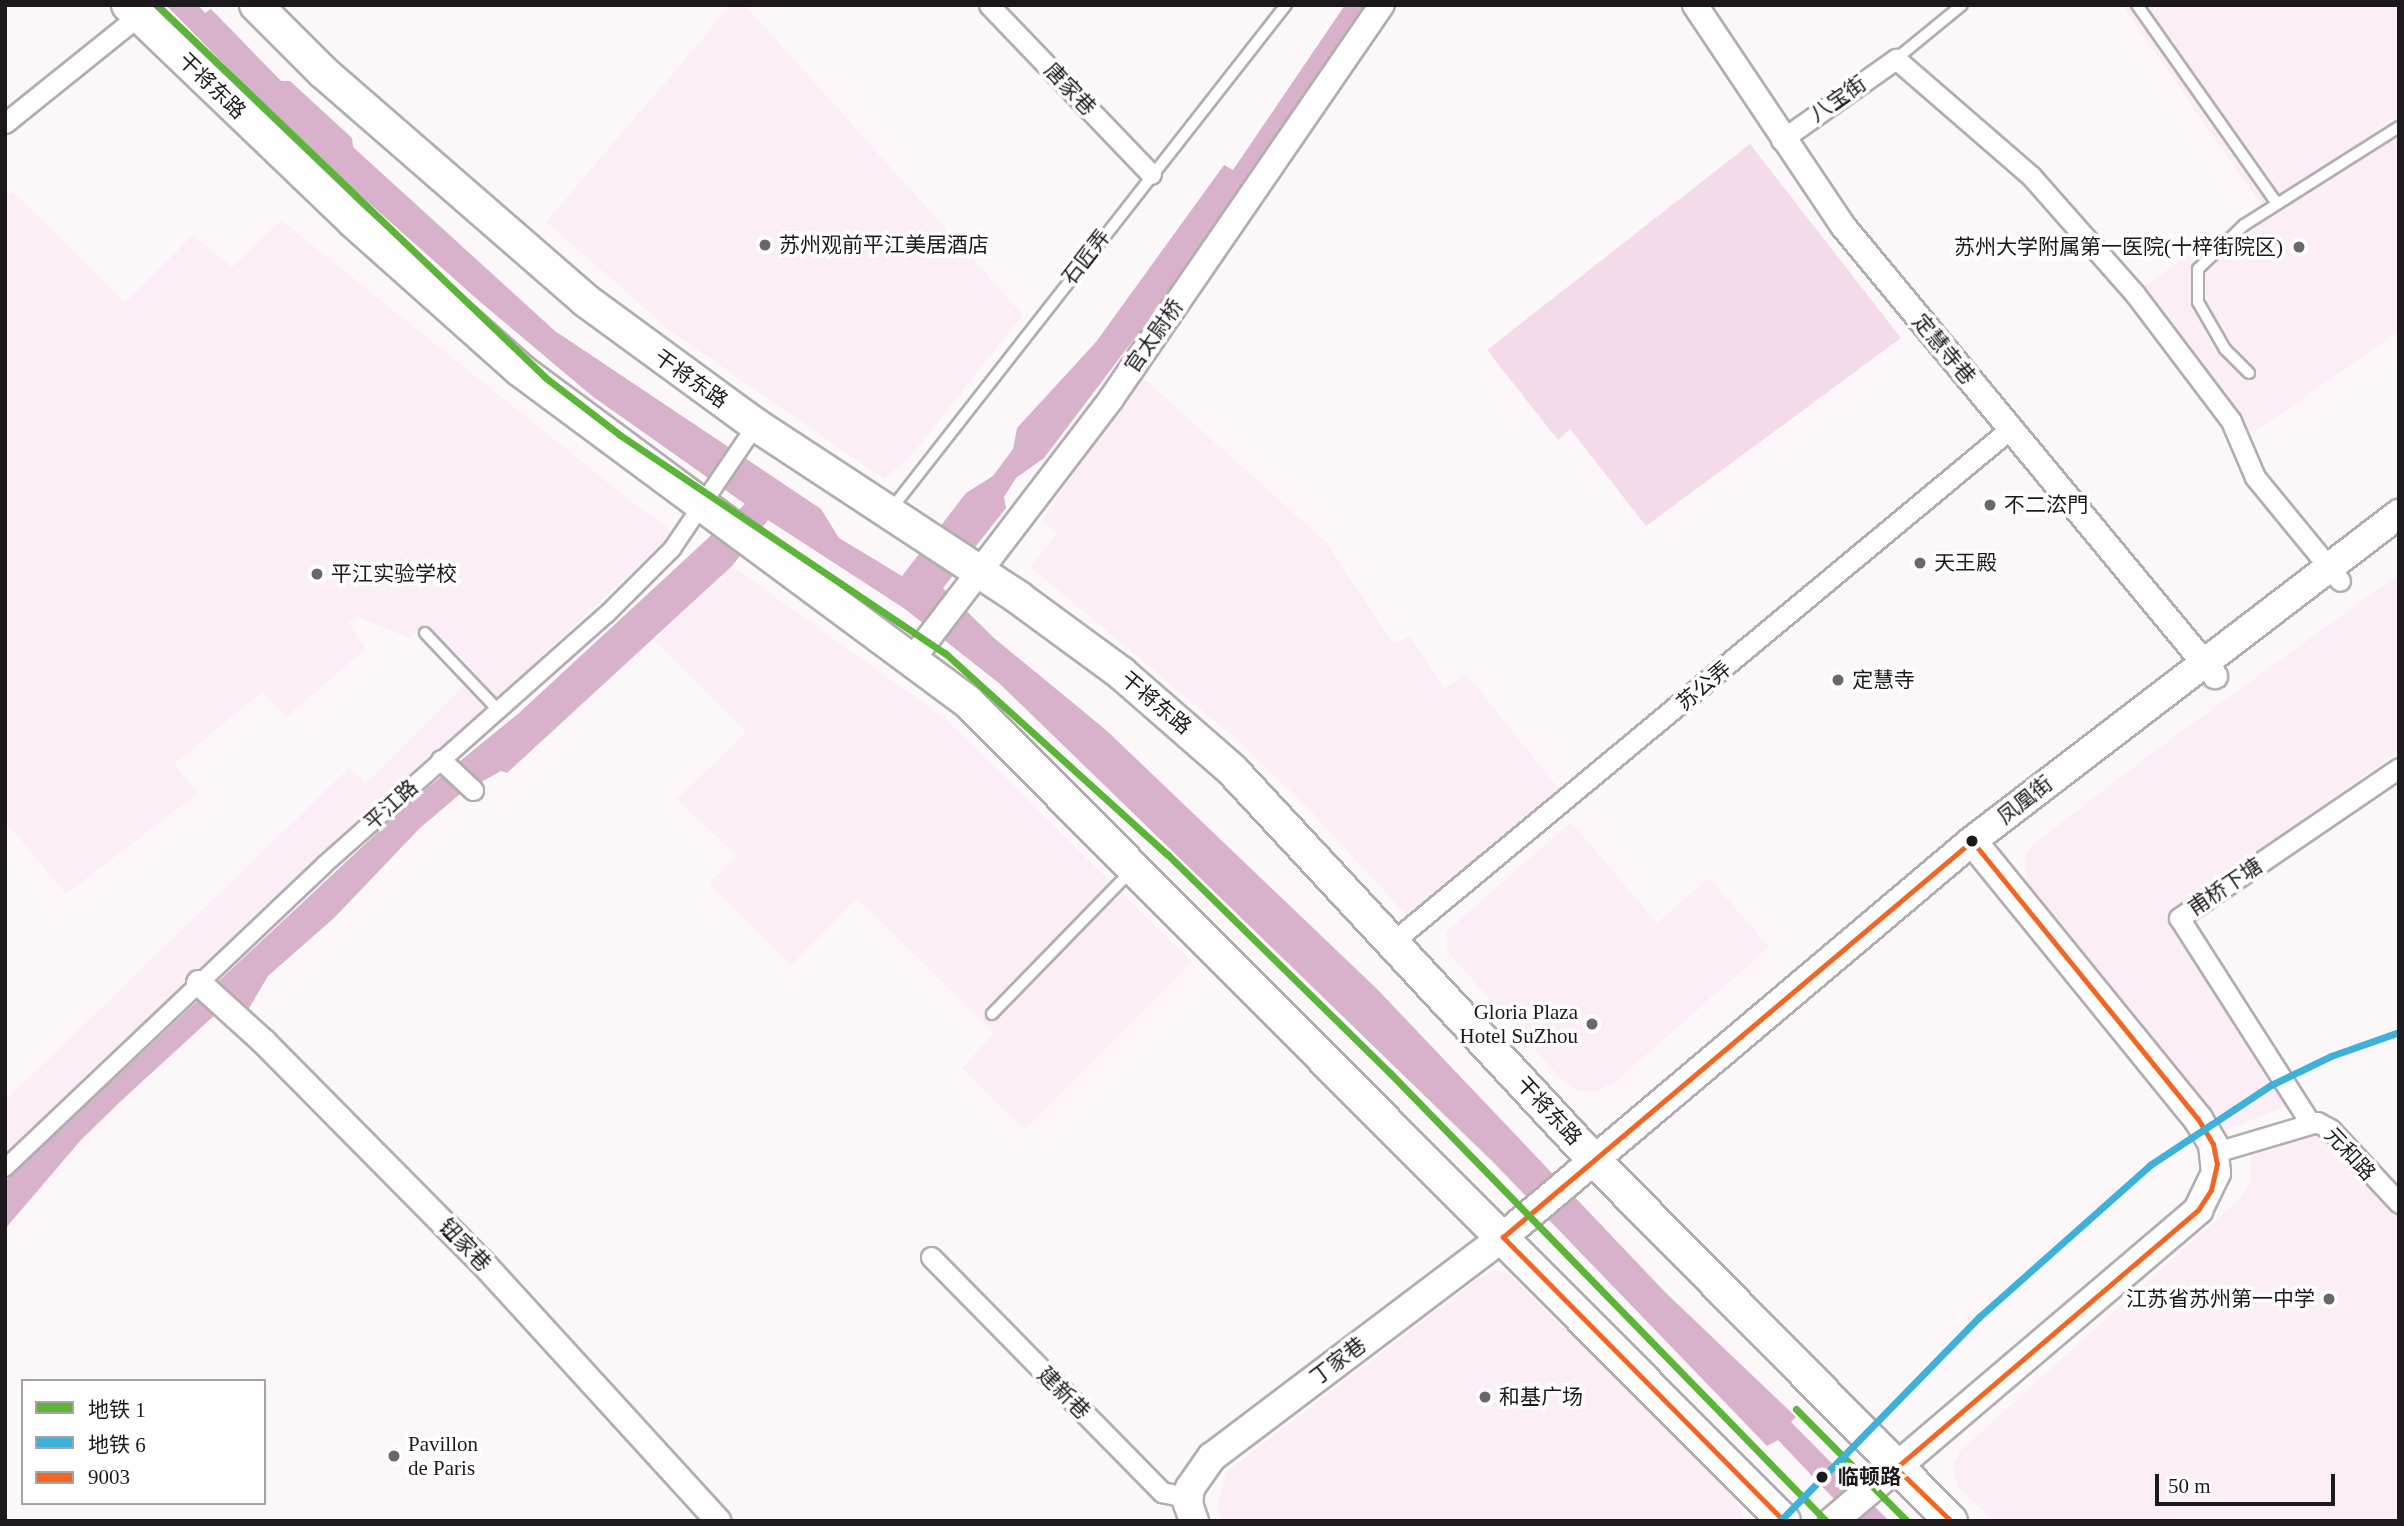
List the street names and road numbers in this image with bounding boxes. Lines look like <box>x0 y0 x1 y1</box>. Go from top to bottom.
street label: 干将东路 <box>173 48 251 124</box>
street label: 唐家巷 <box>1039 58 1101 120</box>
street label: 八宝街 <box>1805 71 1871 127</box>
street label: 石匠弄 <box>1057 224 1115 290</box>
street label: 官太尉桥 <box>1120 294 1188 378</box>
street label: 定慧寺巷 <box>1907 309 1981 389</box>
street label: 干将东路 <box>649 345 733 413</box>
street label: 苏公弄 <box>1672 656 1736 716</box>
street label: 干将东路 <box>1116 666 1196 740</box>
street label: 凤凰街 <box>1992 771 2058 829</box>
street label: 平江路 <box>359 775 423 835</box>
street label: 甫桥下塘 <box>2183 853 2267 921</box>
street label: 干将东路 <box>1511 1072 1587 1150</box>
street label: 元和路 <box>2319 1122 2381 1186</box>
street label: 钮家巷 <box>434 1214 496 1276</box>
street label: 丁家巷 <box>1305 1332 1371 1390</box>
street label: 建新巷 <box>1033 1362 1095 1424</box>

